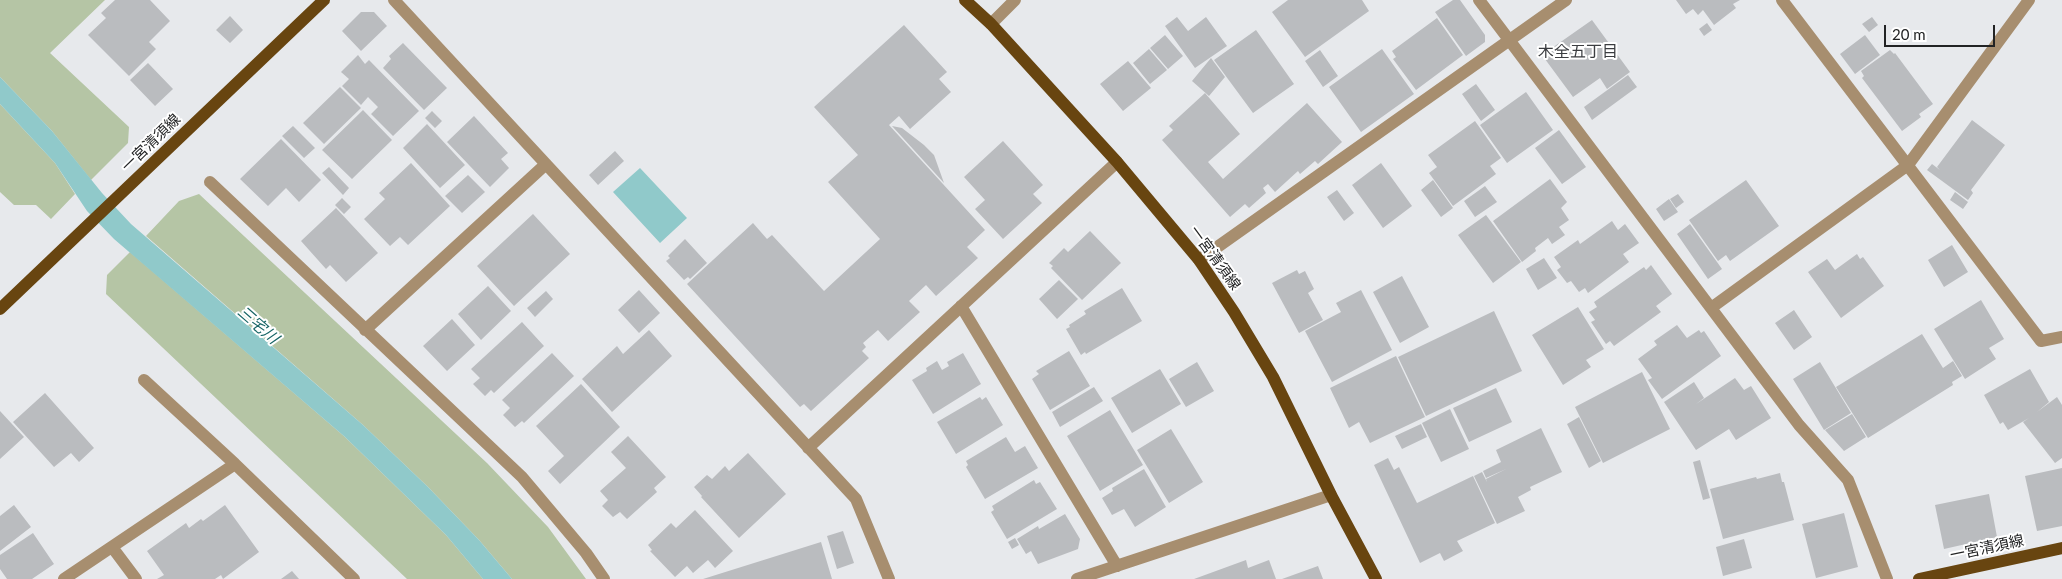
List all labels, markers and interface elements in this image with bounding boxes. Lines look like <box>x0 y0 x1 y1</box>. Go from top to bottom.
scale bar <box>1887 15 1998 47</box>
text: 20 m <box>1892 25 1926 43</box>
district label: 木全五丁目 <box>1538 42 1618 62</box>
street label: 一宮清須線 <box>118 110 184 176</box>
street label: 一宮清須線 <box>1186 222 1244 294</box>
water label: 三宅川 <box>234 302 282 348</box>
street label: 一宮清須線 <box>1948 531 2026 565</box>

